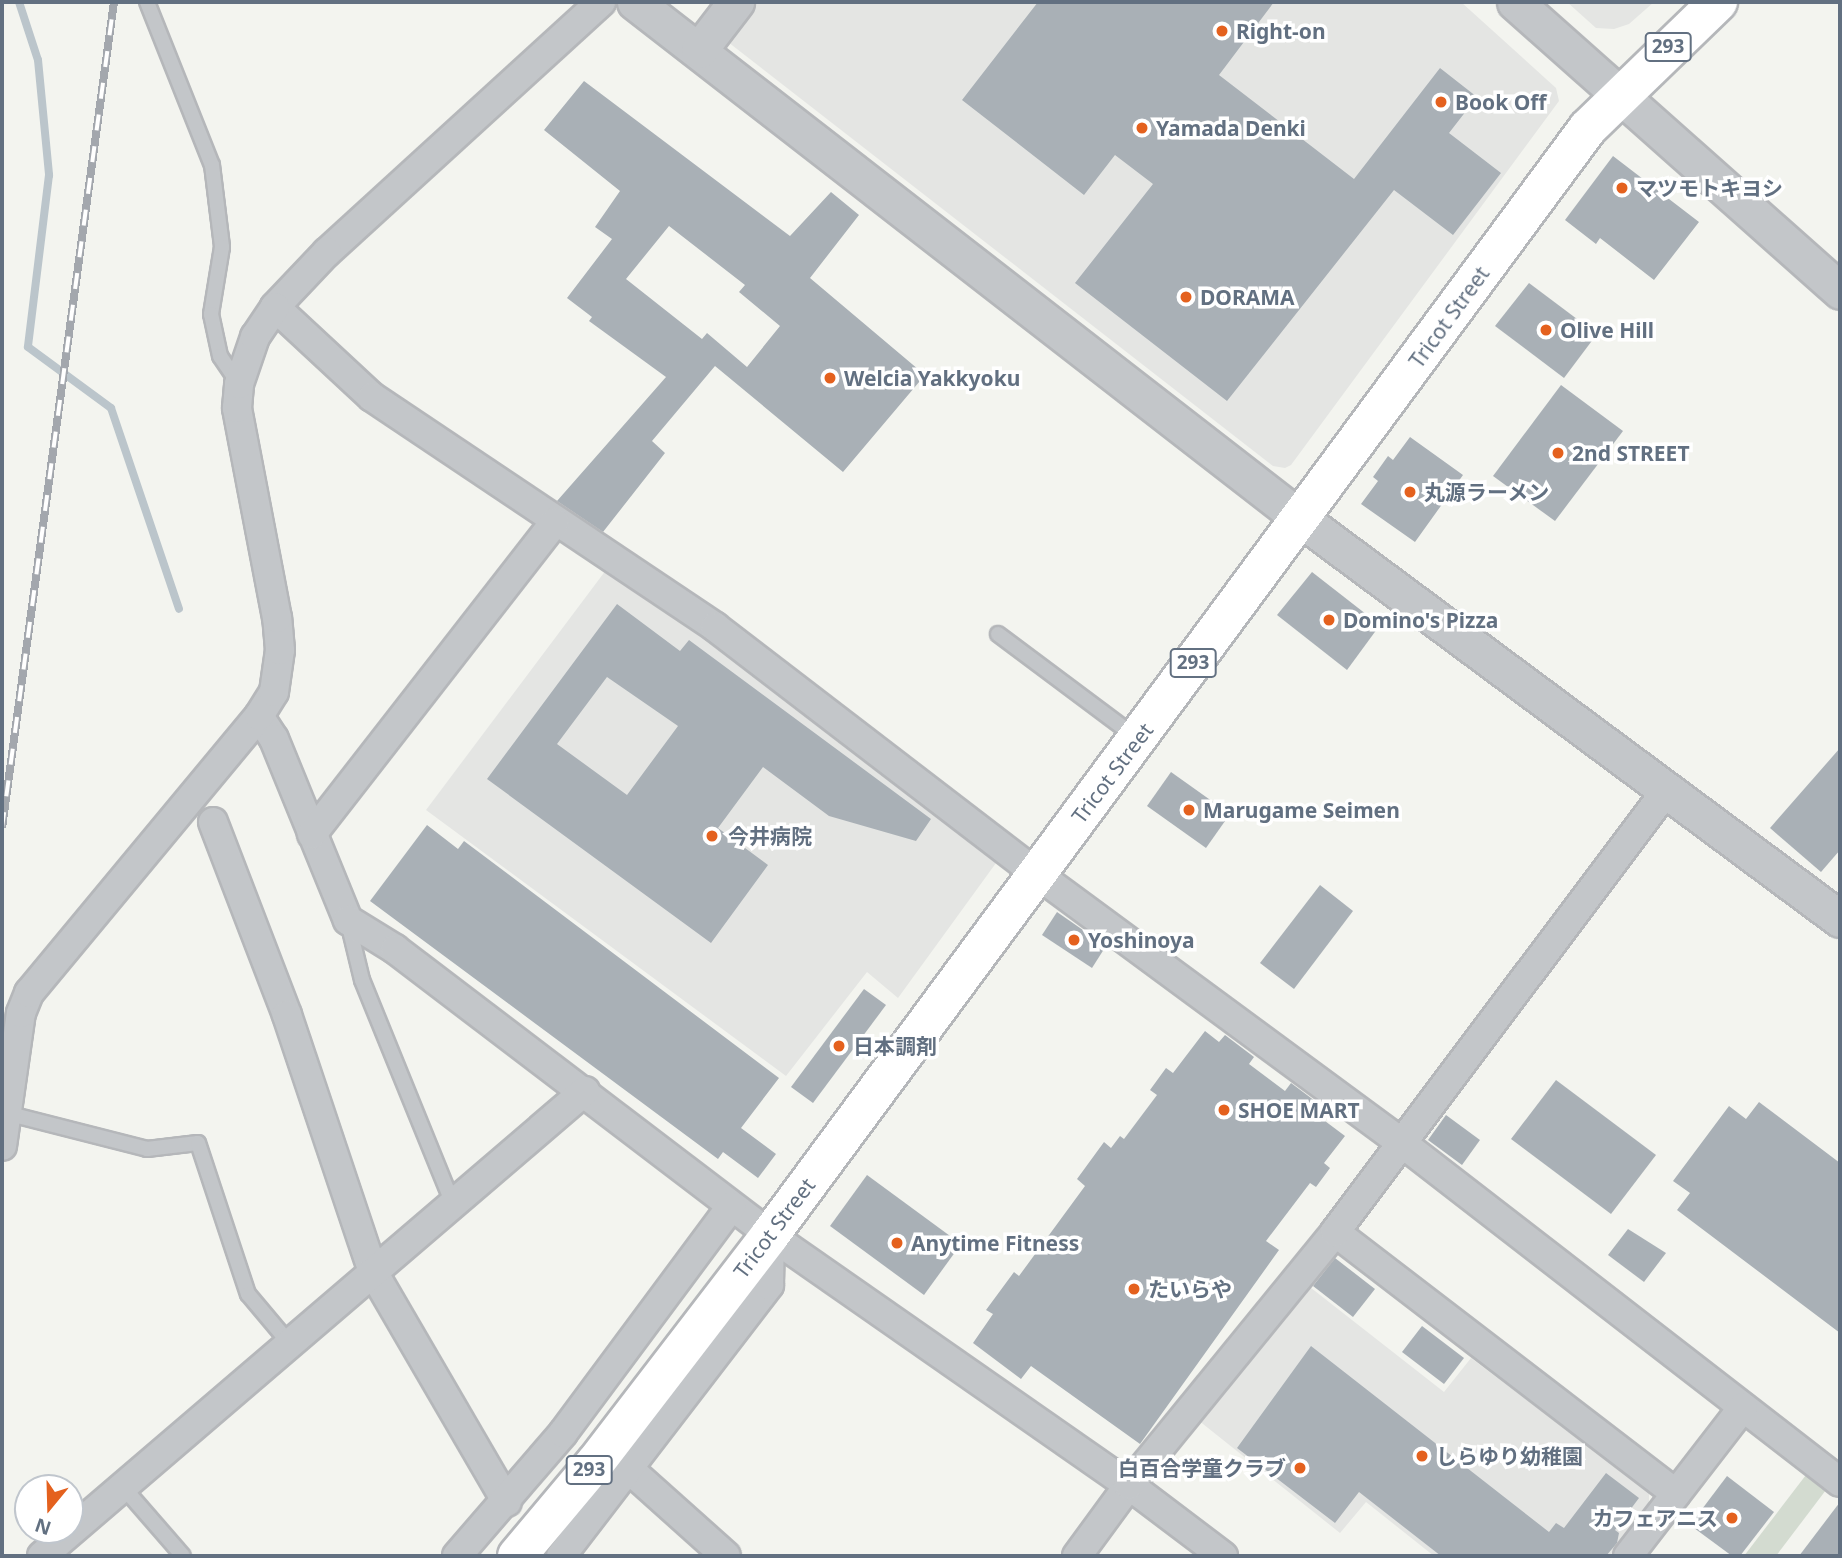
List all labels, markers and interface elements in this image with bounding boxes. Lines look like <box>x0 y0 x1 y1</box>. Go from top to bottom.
place label: Right-on <box>1236 18 1326 44</box>
marker: Right-on <box>1214 23 1230 39</box>
road number: 293 <box>1644 32 1692 62</box>
place label: Book Off <box>1455 89 1547 115</box>
marker: Book Off <box>1433 94 1449 110</box>
place label: Yamada Denki <box>1156 115 1306 141</box>
marker: Yamada Denki <box>1134 120 1150 136</box>
place label: マツモトキヨシ <box>1636 175 1783 201</box>
marker: マツモトキヨシ <box>1614 180 1630 196</box>
street label: Tricot Street <box>1404 261 1494 373</box>
place label: DORAMA <box>1200 284 1295 310</box>
marker: DORAMA <box>1178 289 1194 305</box>
place label: Olive Hill <box>1560 317 1654 343</box>
marker: Olive Hill <box>1538 322 1554 338</box>
place label: Welcia Yakkyoku <box>844 365 1020 391</box>
marker: Welcia Yakkyoku <box>822 370 838 386</box>
place label: 2nd STREET <box>1572 440 1689 466</box>
marker: 2nd STREET <box>1550 445 1566 461</box>
place label: 丸源ラーメン <box>1424 479 1550 505</box>
marker: 丸源ラーメン <box>1402 484 1418 500</box>
place label: Domino's Pizza <box>1343 607 1498 633</box>
marker: Domino's Pizza <box>1321 612 1337 628</box>
road number: 293 <box>1168 648 1218 678</box>
street label: Tricot Street <box>1066 718 1158 828</box>
place label: Marugame Seimen <box>1203 797 1400 823</box>
marker: Marugame Seimen <box>1181 802 1197 818</box>
place label: 今井病院 <box>728 823 812 849</box>
marker: 今井病院 <box>702 826 722 846</box>
place label: Yoshinoya <box>1088 927 1195 953</box>
marker: Yoshinoya <box>1066 932 1082 948</box>
place label: 日本調剤 <box>853 1033 937 1059</box>
marker: 日本調剤 <box>831 1038 847 1054</box>
place label: SHOE MART <box>1238 1097 1360 1123</box>
marker: SHOE MART <box>1216 1102 1232 1118</box>
street label: Tricot Street <box>728 1173 820 1283</box>
place label: Anytime Fitness <box>911 1230 1079 1256</box>
marker: Anytime Fitness <box>889 1235 905 1251</box>
place label: たいらや <box>1148 1276 1232 1302</box>
marker: たいらや <box>1126 1281 1142 1297</box>
place label: しらゆり幼稚園 <box>1436 1443 1583 1469</box>
marker: しらゆり幼稚園 <box>1414 1448 1430 1464</box>
road number: 293 <box>564 1454 614 1486</box>
place label: 白百合学童クラブ <box>1118 1455 1286 1481</box>
marker: 白百合学童クラブ <box>1292 1460 1308 1476</box>
north arrow <box>14 1474 84 1544</box>
place label: カフェアニス <box>1592 1505 1718 1531</box>
marker: カフェアニス <box>1724 1510 1740 1526</box>
text: N <box>31 1512 54 1542</box>

